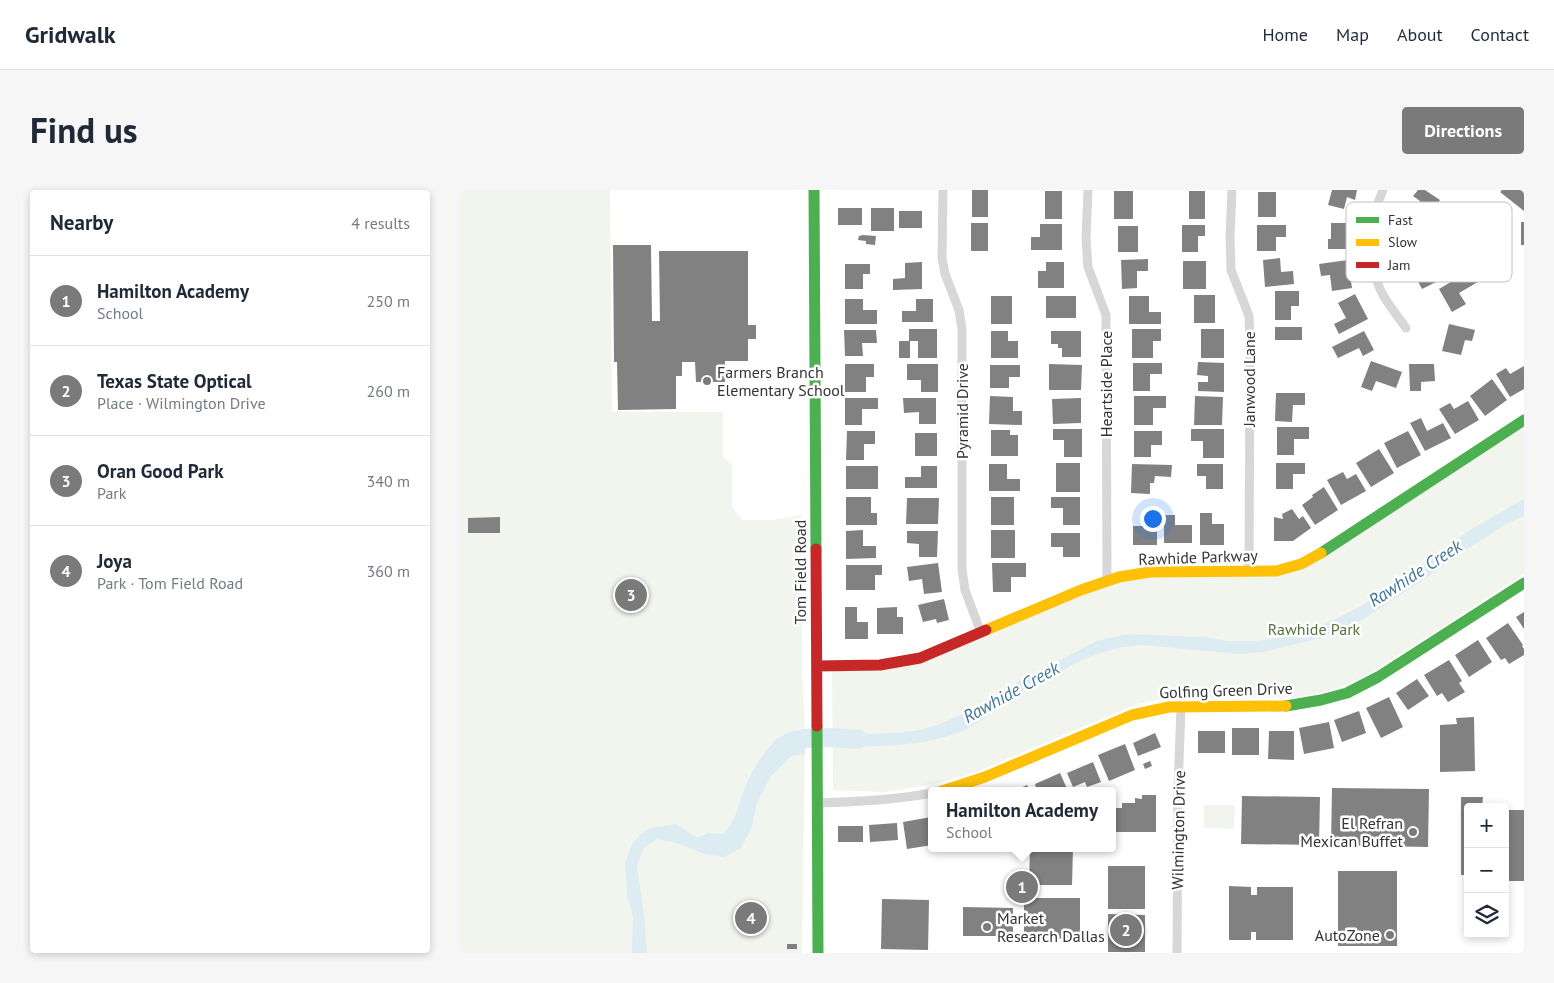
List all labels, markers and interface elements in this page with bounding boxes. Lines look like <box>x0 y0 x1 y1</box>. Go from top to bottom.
text: Gridwalk <box>25 19 115 50</box>
text: Home <box>1262 23 1308 46</box>
text: Map <box>1336 23 1369 46</box>
text: About <box>1397 23 1443 46</box>
text: Contact <box>1471 23 1529 46</box>
text: Find us <box>30 107 138 153</box>
button: Directions <box>1402 107 1524 154</box>
legend <box>1346 202 1512 282</box>
text: Nearby <box>50 209 113 236</box>
text: Fast <box>1388 211 1413 229</box>
text: 4 results <box>351 213 410 233</box>
text: Slow <box>1388 233 1418 251</box>
text: Jam <box>1387 256 1410 274</box>
text: Hamilton Academy <box>97 279 249 303</box>
text: 1 <box>61 291 71 311</box>
text: 250 m <box>367 291 410 311</box>
text: School <box>97 303 143 323</box>
street label: Heartside Place <box>1096 331 1116 437</box>
street label: Janwood Lane <box>1239 331 1259 428</box>
place label: Farmers Branch Elementary School <box>717 362 845 400</box>
street label: Pyramid Drive <box>952 363 972 459</box>
text: Texas State Optical <box>97 369 252 393</box>
marker: Farmers Branch Elementary School <box>701 375 713 387</box>
text: 2 <box>61 381 71 401</box>
text: 260 m <box>367 381 410 401</box>
text: Place · Wilmington Drive <box>97 393 266 413</box>
text: Oran Good Park <box>97 459 224 483</box>
text: 3 <box>61 471 71 491</box>
text: 340 m <box>367 471 410 491</box>
text: Park <box>97 483 126 503</box>
your location <box>1140 506 1166 532</box>
street label: Tom Field Road <box>790 520 810 624</box>
water label: Rawhide Creek <box>1364 534 1467 612</box>
street label: Rawhide Parkway <box>1138 545 1259 569</box>
text: Joya <box>97 549 132 573</box>
text: 4 <box>61 561 71 581</box>
text: 360 m <box>367 561 410 581</box>
text: Park · Tom Field Road <box>97 573 243 593</box>
pin: 3 <box>615 576 647 614</box>
park label: Rawhide Park <box>1268 619 1361 639</box>
water label: Rawhide Creek <box>959 656 1064 728</box>
street label: Golfing Green Drive <box>1159 678 1293 702</box>
street label: Wilmington Drive <box>1167 770 1189 890</box>
popup <box>928 787 1116 852</box>
text: Hamilton Academy <box>946 798 1098 822</box>
map controls <box>1464 803 1509 938</box>
button: + <box>1464 803 1509 848</box>
place label: El Refran Mexican Buffet <box>1300 813 1404 851</box>
text: School <box>946 822 992 842</box>
marker: El Refran Mexican Buffet <box>1407 826 1419 838</box>
button: − <box>1464 848 1509 893</box>
pin: 1 <box>1006 868 1038 906</box>
button: layers <box>1464 893 1509 938</box>
pin: 4 <box>735 899 767 937</box>
place label: Market Research Dallas <box>997 908 1105 946</box>
pin: 2 <box>1110 911 1142 949</box>
marker: Market Research Dallas <box>981 921 993 933</box>
place label: AutoZone <box>1315 925 1380 945</box>
marker: AutoZone <box>1384 929 1396 941</box>

